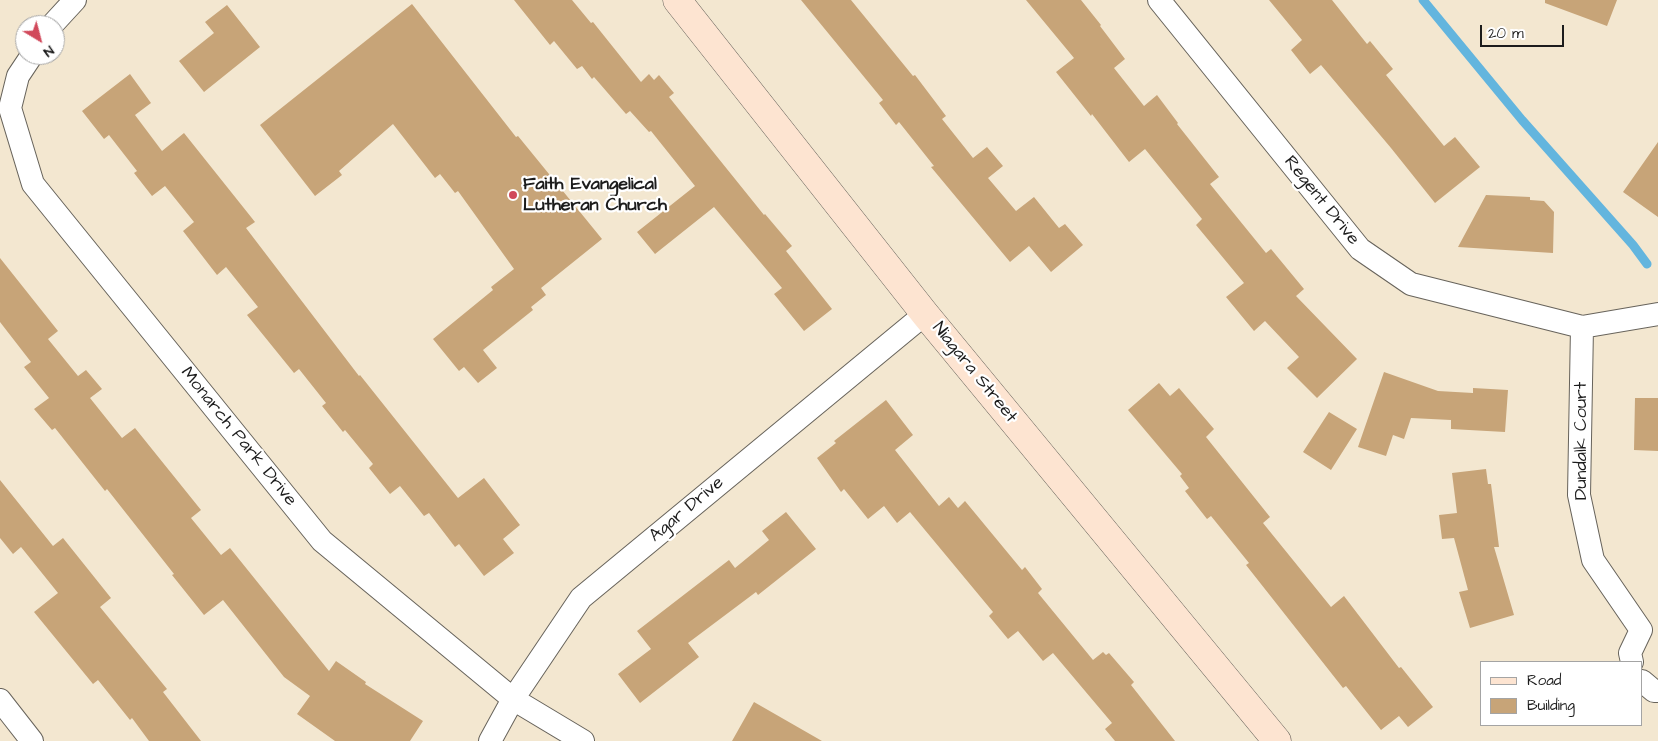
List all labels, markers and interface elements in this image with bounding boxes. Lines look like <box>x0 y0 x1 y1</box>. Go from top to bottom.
north arrow <box>15 15 65 65</box>
scale bar <box>1483 15 1567 47</box>
text: 20 m <box>1488 23 1524 44</box>
text: N <box>39 41 58 62</box>
street label: Regent Drive <box>1278 152 1364 250</box>
place label: Faith Evangelical Lutheran Church <box>523 174 667 216</box>
marker: Faith Evangelical Lutheran Church <box>507 189 519 201</box>
street label: Niagara Street <box>927 318 1021 428</box>
street label: Monarch Park Drive <box>175 363 301 511</box>
street label: Dundalk Court <box>1571 382 1593 500</box>
street label: Agar Drive <box>645 473 729 547</box>
legend <box>1480 661 1643 726</box>
text: Road <box>1527 670 1561 691</box>
text: Building <box>1527 695 1575 716</box>

